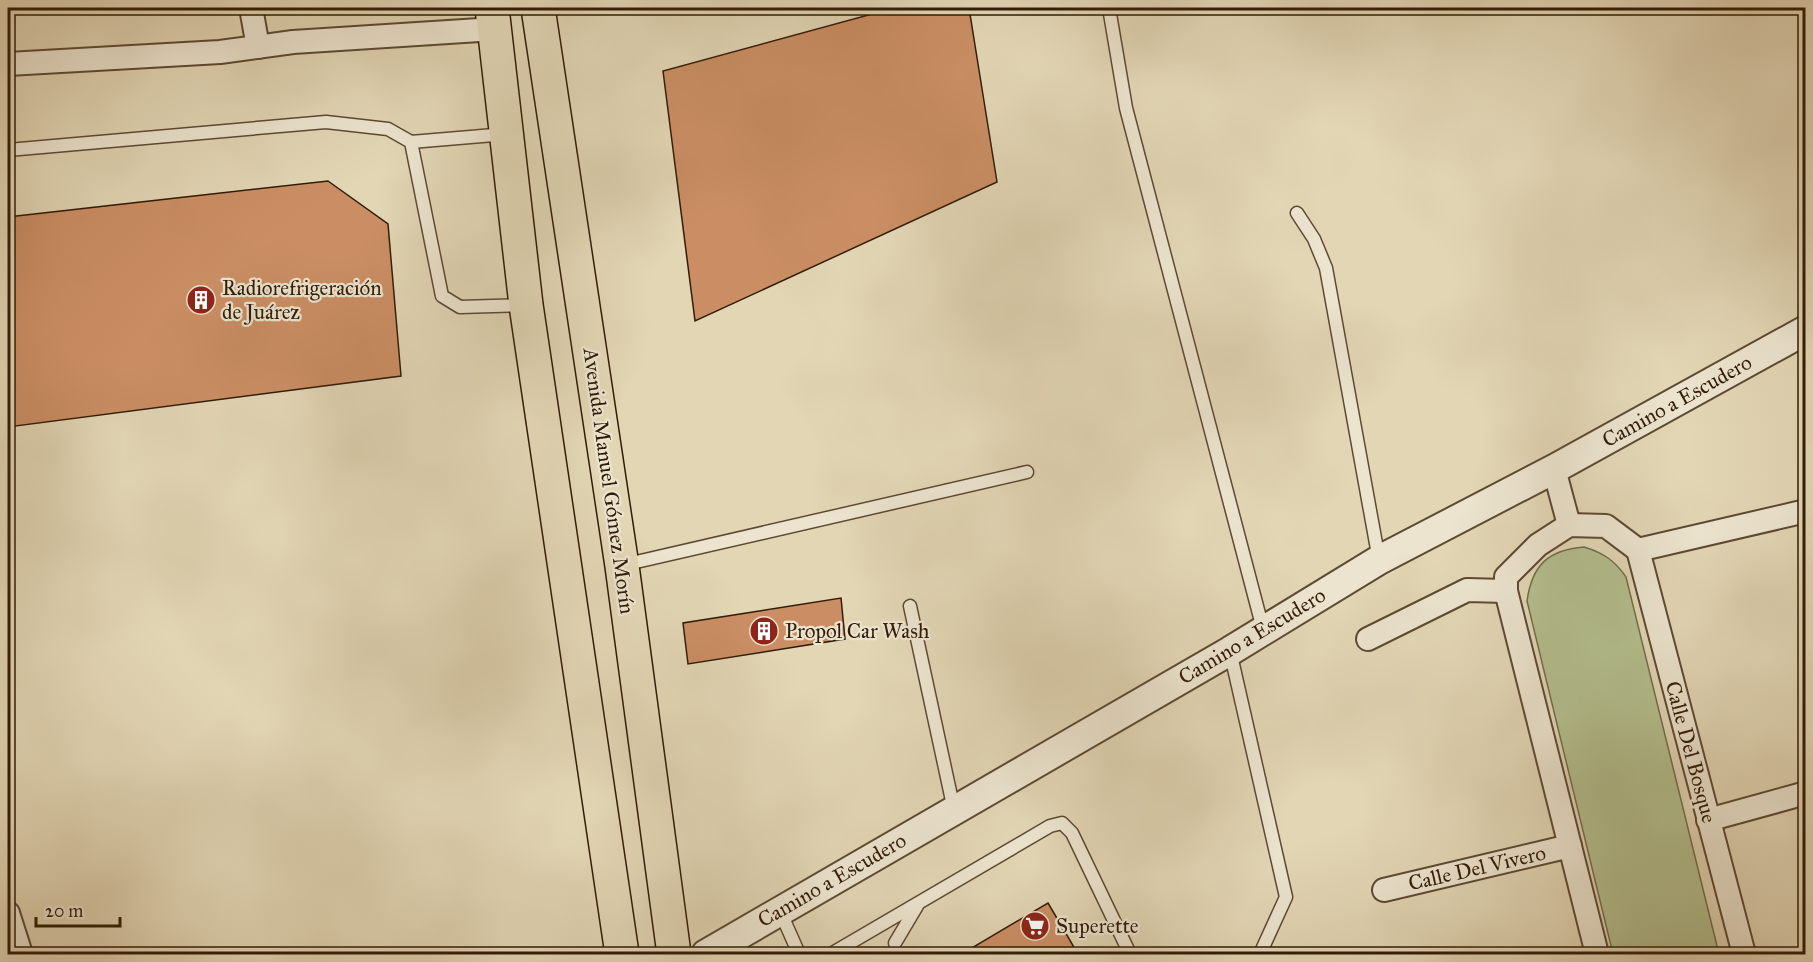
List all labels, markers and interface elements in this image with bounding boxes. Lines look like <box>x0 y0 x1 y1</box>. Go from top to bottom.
place label: Radiorefrigeración de Juárez <box>222 275 382 325</box>
building icon: Radiorefrigeración de Juárez <box>185 284 217 316</box>
street label: Avenida Manuel Gómez Morín <box>577 345 641 616</box>
street label: Camino a Escudero <box>1598 349 1757 453</box>
street label: Camino a Escudero <box>1174 582 1331 690</box>
building icon: Propol Car Wash <box>748 615 780 647</box>
place label: Propol Car Wash <box>785 618 930 644</box>
street label: Calle Del Bosque <box>1660 678 1722 826</box>
street label: Camino a Escudero <box>753 827 911 933</box>
street label: Calle Del Vivero <box>1406 839 1549 896</box>
scale bar <box>36 890 120 928</box>
text: 20 m <box>45 900 83 922</box>
supermarket icon: Superette <box>1019 910 1051 942</box>
place label: Superette <box>1056 913 1139 939</box>

